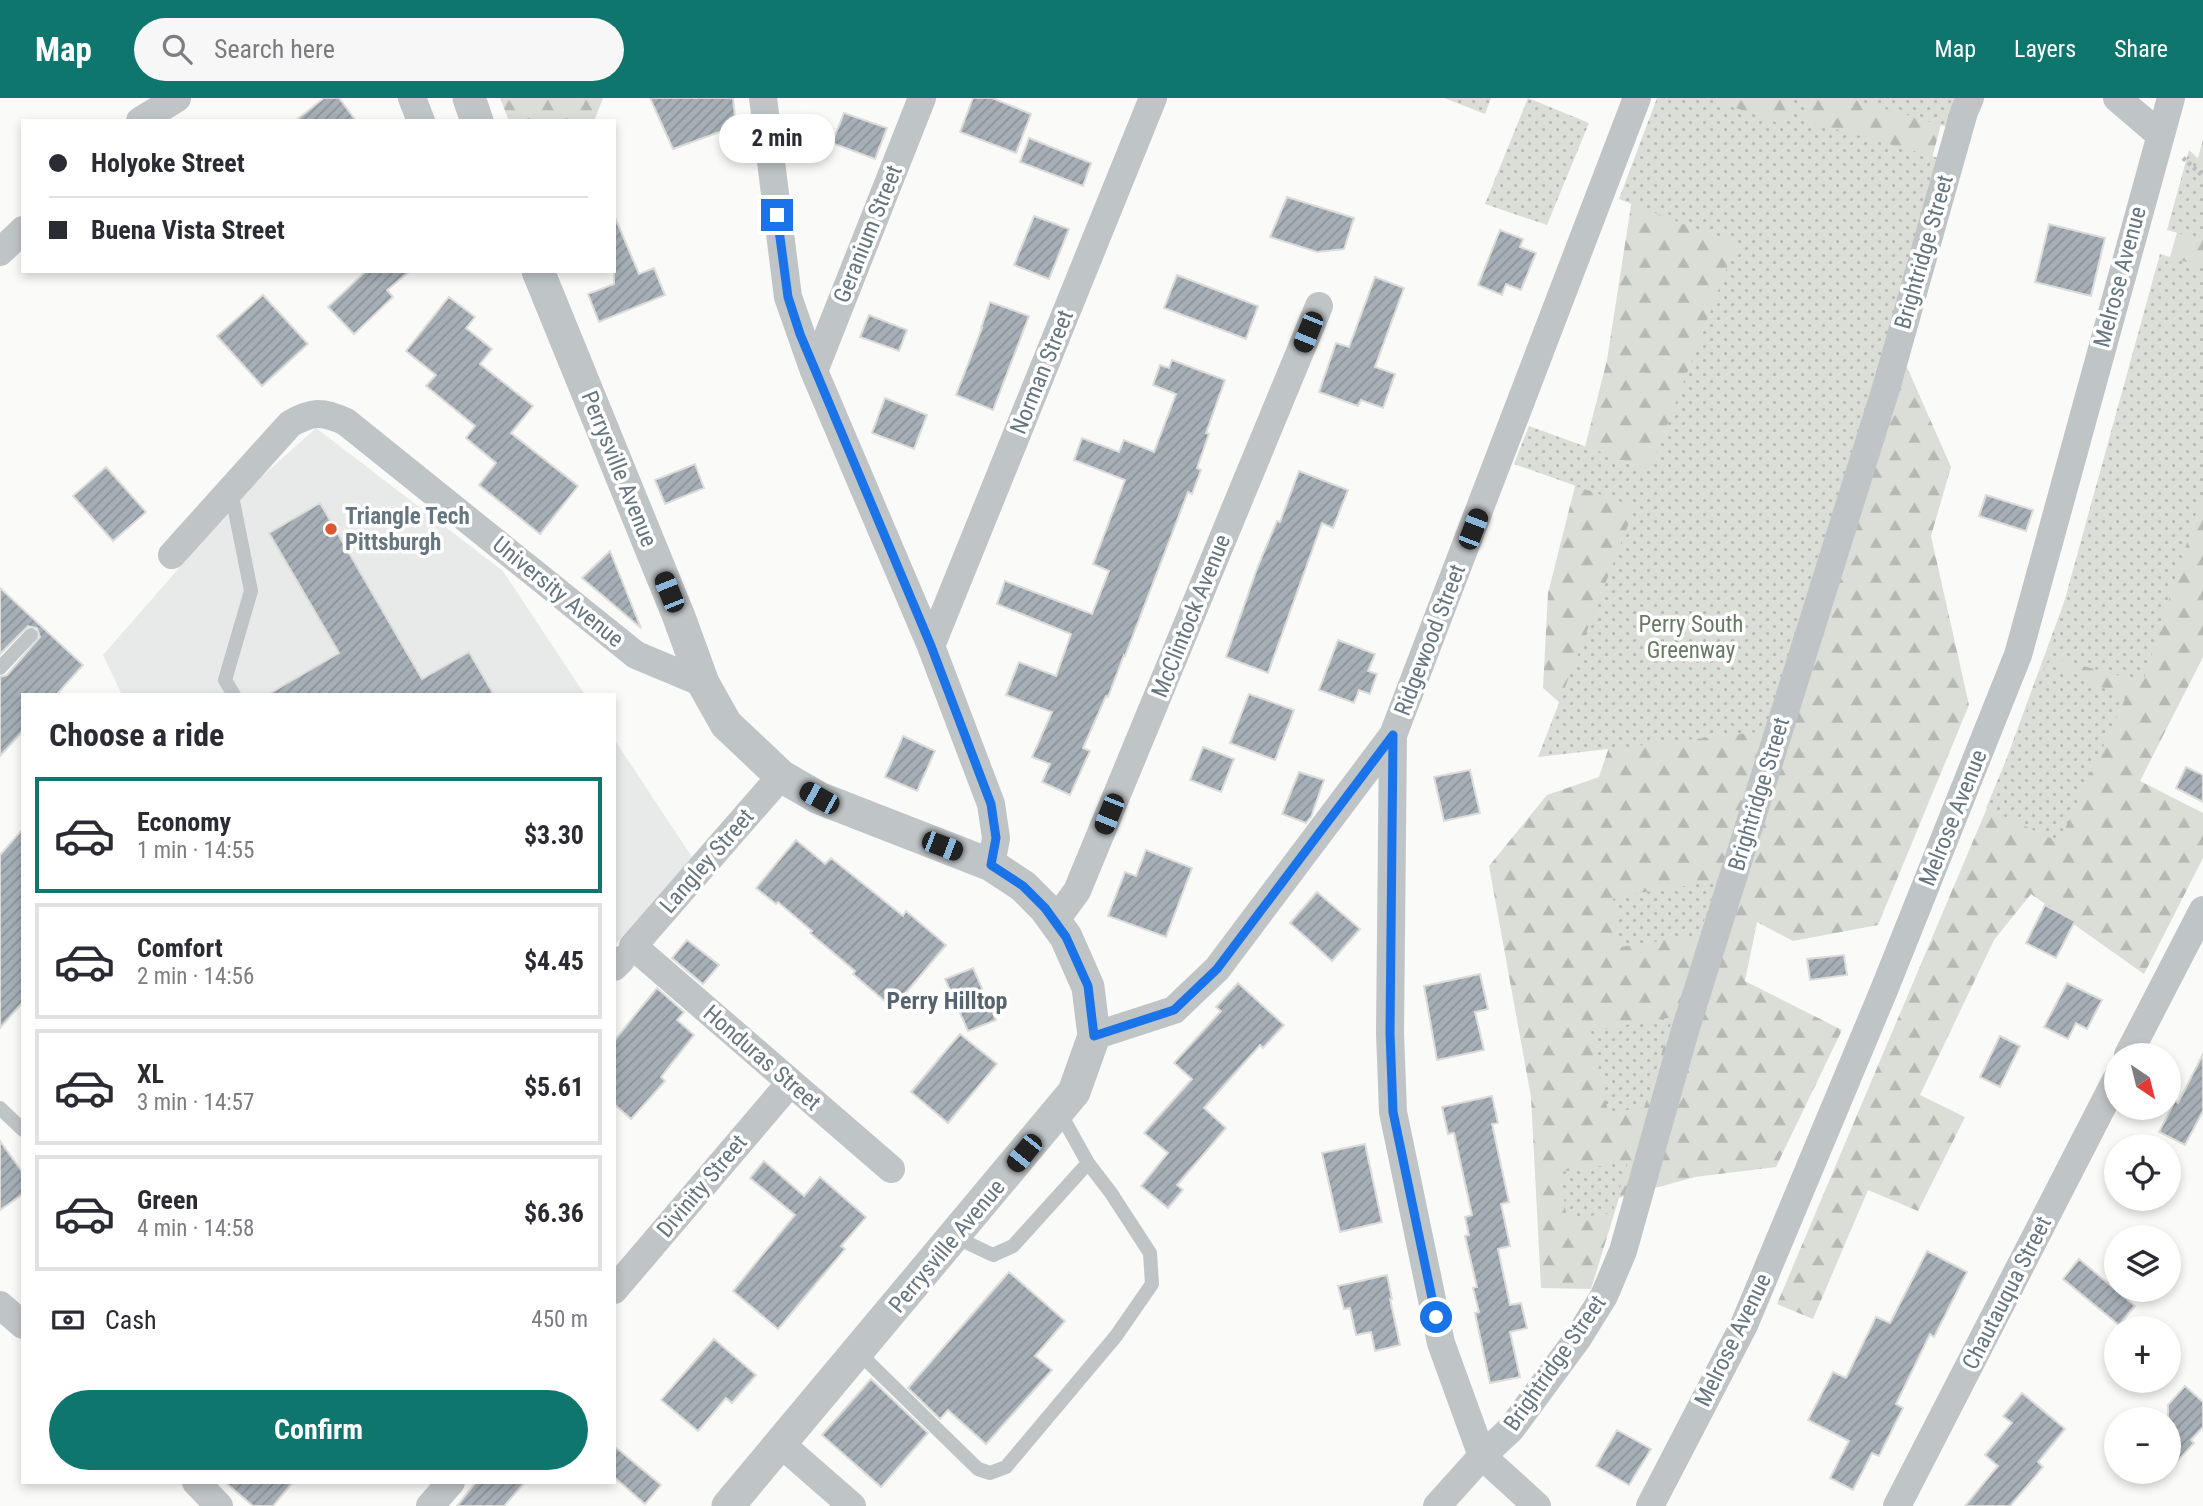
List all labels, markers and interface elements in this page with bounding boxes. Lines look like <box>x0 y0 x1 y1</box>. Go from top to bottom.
search box <box>134 18 624 81</box>
text: Map <box>35 30 92 69</box>
icon: search <box>158 30 196 68</box>
text: Search here <box>214 34 335 64</box>
text: Map <box>1935 35 1976 63</box>
text: Layers <box>2014 35 2076 63</box>
text: Share <box>2114 35 2168 63</box>
callout: 2 min <box>719 114 835 162</box>
text: 2 min <box>751 125 803 152</box>
text: Holyoke Street <box>91 148 245 178</box>
street label: Geranium Street <box>828 161 908 307</box>
street label: Brightridge Street <box>1889 172 1959 332</box>
route end <box>761 199 793 231</box>
street label: Melrose Avenue <box>2088 204 2152 350</box>
text: Buena Vista Street <box>91 215 285 245</box>
street label: Norman Street <box>1005 306 1079 438</box>
car <box>1291 309 1326 355</box>
street label: Perrysville Avenue <box>575 387 663 551</box>
place label: Triangle Tech Pittsburgh <box>345 503 470 556</box>
car <box>1456 506 1491 552</box>
marker: Triangle Tech Pittsburgh <box>323 521 339 537</box>
street label: University Avenue <box>487 531 629 653</box>
street label: McClintock Avenue <box>1146 531 1236 701</box>
street label: Ridgewood Street <box>1389 561 1471 719</box>
car <box>652 569 687 615</box>
park label: Perry South Greenway <box>1639 611 1743 664</box>
street label: Brightridge Street <box>1723 714 1795 874</box>
text: Choose a ride <box>49 716 224 754</box>
street label: Melrose Avenue <box>1913 746 1993 890</box>
car <box>796 779 843 817</box>
car <box>1092 791 1127 837</box>
street label: Langley Street <box>654 803 760 919</box>
icon: car <box>53 804 116 867</box>
text: Economy <box>137 807 231 837</box>
text: $3.30 <box>524 820 584 850</box>
car <box>919 829 966 863</box>
text: 1 min · 14:55 <box>137 837 254 864</box>
icon: car <box>53 930 116 993</box>
text: Comfort <box>137 933 223 963</box>
text: $4.45 <box>524 946 584 976</box>
text: 2 min · 14:56 <box>137 963 254 990</box>
district label: Perry Hilltop <box>887 987 1008 1015</box>
street label: Honduras Street <box>698 1000 826 1116</box>
north arrow <box>2104 1043 2180 1120</box>
map controls <box>2104 1043 2181 1484</box>
icon: car <box>53 1056 116 1119</box>
text: XL <box>137 1059 164 1089</box>
text: $5.61 <box>524 1072 584 1102</box>
text: 3 min · 14:57 <box>137 1089 254 1116</box>
street label: Divinity Street <box>651 1129 753 1243</box>
car <box>1003 1130 1046 1176</box>
button: locate <box>2104 1134 2181 1211</box>
street label: Perrysville Avenue <box>883 1174 1011 1318</box>
icon: car <box>53 1182 116 1245</box>
text: Green <box>137 1185 198 1215</box>
text: $6.36 <box>524 1198 584 1228</box>
street label: Chautauqua Street <box>1957 1212 2057 1374</box>
text: 4 min · 14:58 <box>137 1215 254 1242</box>
button: layers <box>2104 1225 2181 1302</box>
street label: Melrose Avenue <box>1689 1269 1777 1411</box>
street label: Brightridge Street <box>1498 1290 1612 1436</box>
icon: cash <box>49 1301 87 1339</box>
route start <box>1420 1301 1452 1333</box>
text: Cash <box>105 1305 157 1335</box>
text: 450 m <box>531 1306 588 1333</box>
button: + <box>2104 1316 2181 1393</box>
button: Confirm <box>49 1390 588 1470</box>
button: − <box>2104 1407 2181 1484</box>

